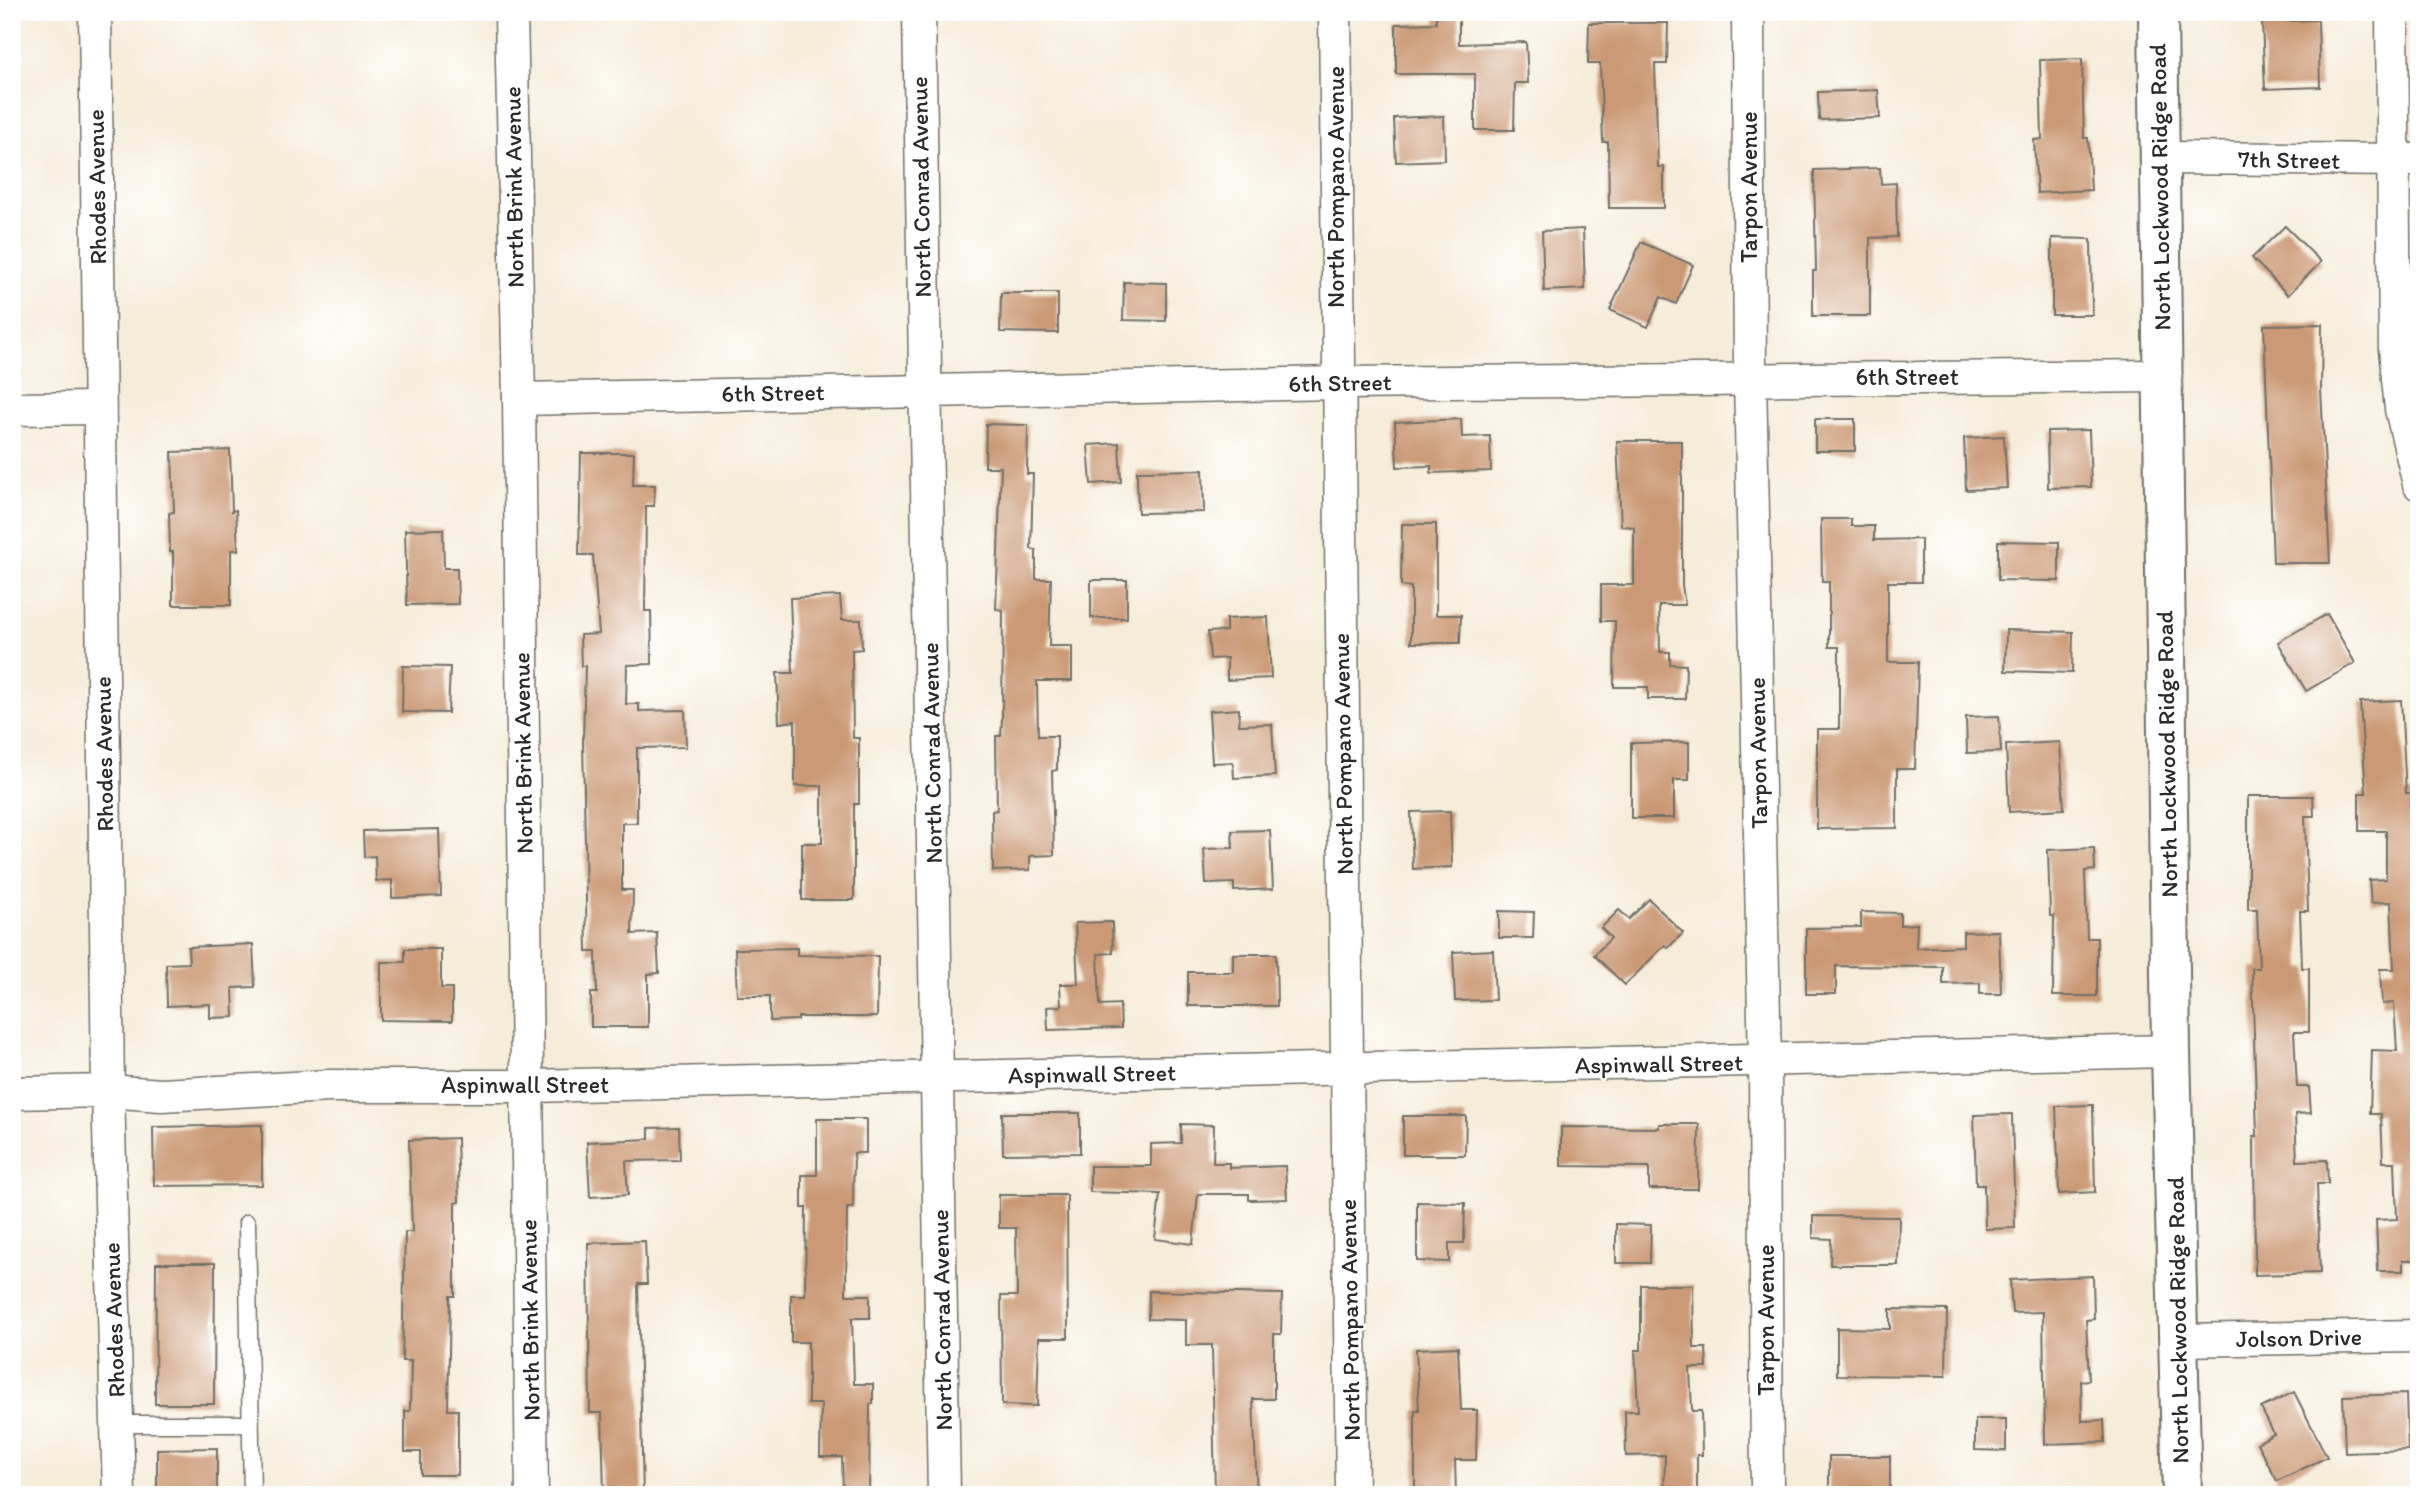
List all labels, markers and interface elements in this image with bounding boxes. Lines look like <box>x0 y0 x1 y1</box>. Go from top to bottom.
street label: North Lockwood Ridge Road <box>2142 43 2177 331</box>
street label: North Pompano Avenue <box>1321 66 1350 308</box>
street label: North Conrad Avenue <box>904 76 937 298</box>
street label: North Brink Avenue <box>497 86 530 288</box>
street label: Rhodes Avenue <box>81 109 112 265</box>
street label: Tarpon Avenue <box>1734 111 1763 263</box>
street label: 7th Street <box>2238 144 2340 175</box>
street label: 6th Street <box>1855 362 1959 391</box>
street label: 6th Street <box>1288 367 1392 398</box>
street label: 6th Street <box>721 377 825 408</box>
street label: North Lockwood Ridge Road <box>2149 610 2184 898</box>
street label: North Pompano Avenue <box>1326 633 1359 875</box>
street label: North Conrad Avenue <box>915 642 948 864</box>
street label: North Brink Avenue <box>506 652 539 854</box>
street label: Rhodes Avenue <box>88 676 119 832</box>
street label: Tarpon Avenue <box>1742 677 1773 829</box>
street label: Aspinwall Street <box>1575 1048 1743 1079</box>
street label: Aspinwall Street <box>1008 1058 1176 1089</box>
street label: Aspinwall Street <box>441 1070 609 1099</box>
street label: North Lockwood Ridge Road <box>2160 1176 2195 1464</box>
street label: North Pompano Avenue <box>1333 1199 1366 1441</box>
street label: North Conrad Avenue <box>925 1209 958 1431</box>
street label: North Brink Avenue <box>513 1219 546 1421</box>
street label: Rhodes Avenue <box>96 1242 131 1398</box>
street label: Tarpon Avenue <box>1751 1244 1780 1396</box>
street label: Jolson Drive <box>2236 1322 2362 1353</box>

